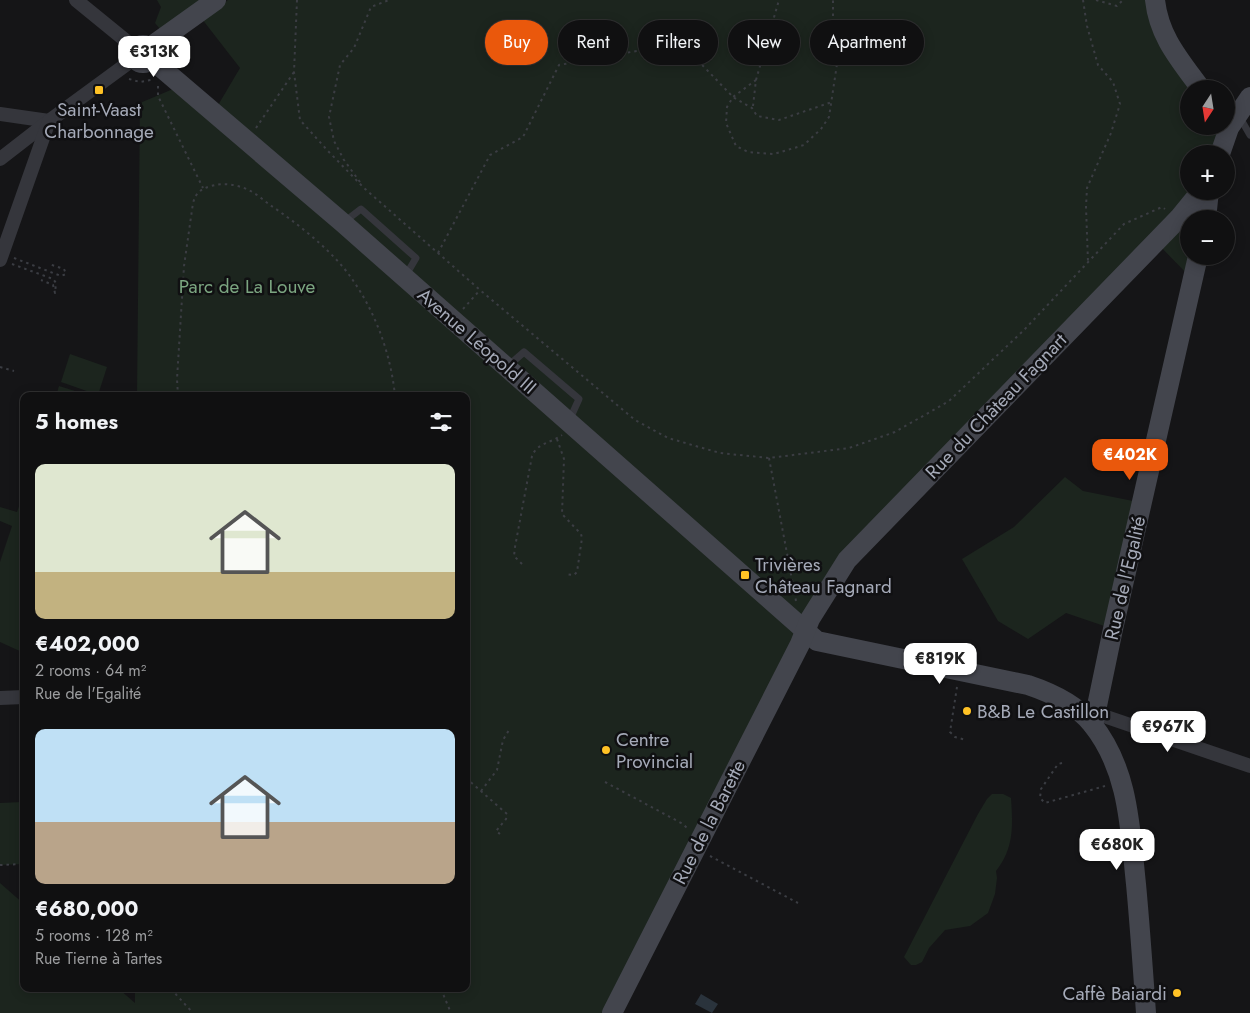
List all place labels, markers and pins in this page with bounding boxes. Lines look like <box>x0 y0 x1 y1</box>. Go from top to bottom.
pin: €313K <box>119 36 189 78</box>
marker: Saint-Vaast Charbonnage <box>93 84 105 96</box>
place label: Saint-Vaast Charbonnage <box>44 96 154 145</box>
pin: €402K <box>1095 438 1165 481</box>
place label: Trivières Château Fagnard <box>755 551 892 600</box>
marker: Trivières Château Fagnard <box>739 569 751 581</box>
pin: €819K <box>905 642 975 685</box>
place label: B&B Le Castillon <box>977 698 1109 725</box>
marker: B&B Le Castillon <box>961 705 973 717</box>
pin: €967K <box>1133 710 1203 753</box>
place label: Centre Provincial <box>616 726 693 775</box>
marker: Centre Provincial <box>600 744 612 756</box>
pin: €680K <box>1082 828 1152 871</box>
place label: Caffè Baiardi <box>1062 980 1167 1007</box>
marker: Caffè Baiardi <box>1171 987 1183 999</box>

